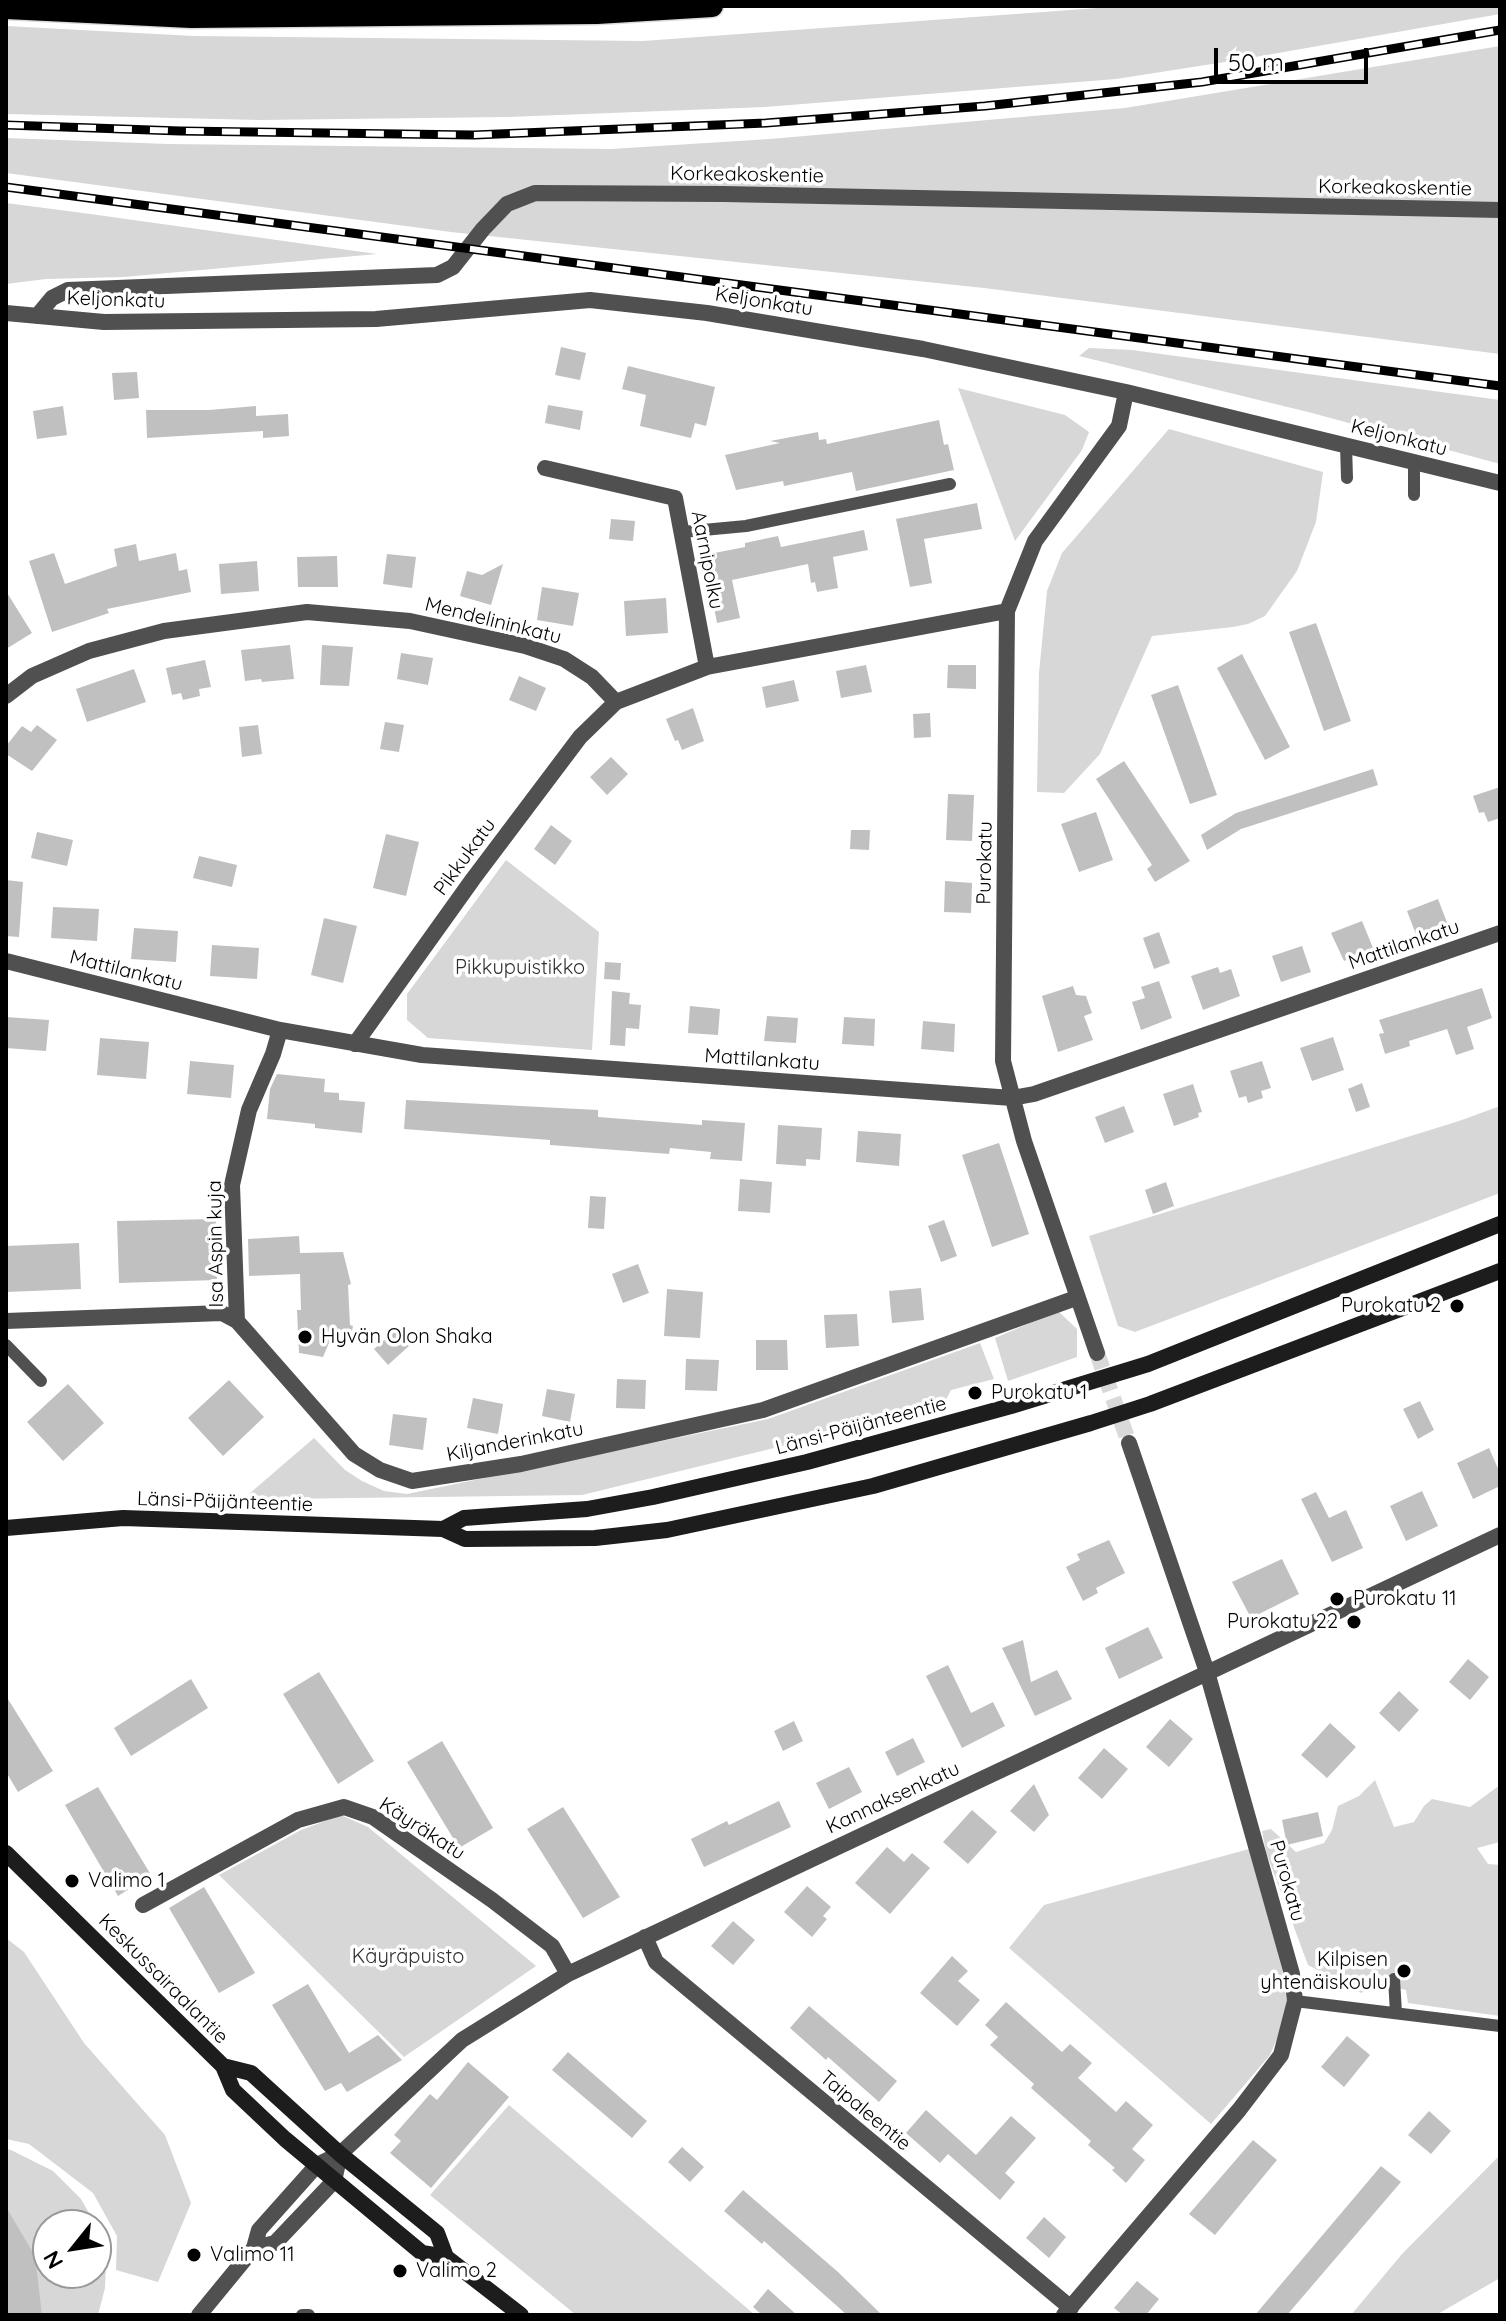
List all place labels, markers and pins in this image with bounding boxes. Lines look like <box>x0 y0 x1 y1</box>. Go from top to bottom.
place label: Purokatu 2 <box>1341 1294 1441 1318</box>
marker: Purokatu 2 <box>1448 1297 1466 1315</box>
place label: Hyvän Olon Shaka <box>321 1325 493 1349</box>
marker: Hyvän Olon Shaka <box>296 1328 314 1346</box>
place label: Purokatu 1 <box>991 1381 1087 1405</box>
marker: Purokatu 1 <box>966 1384 984 1402</box>
place label: Purokatu 11 <box>1353 1587 1457 1611</box>
marker: Purokatu 11 <box>1328 1590 1346 1608</box>
place label: Purokatu 22 <box>1227 1610 1338 1634</box>
marker: Purokatu 22 <box>1345 1613 1363 1631</box>
place label: Valimo 1 <box>88 1869 165 1893</box>
marker: Valimo 1 <box>63 1872 81 1890</box>
place label: Kilpisen yhtenäiskoulu <box>1260 1948 1388 1995</box>
marker: Kilpisen yhtenäiskoulu <box>1395 1962 1413 1980</box>
place label: Valimo 11 <box>210 2243 295 2267</box>
marker: Valimo 11 <box>185 2246 203 2264</box>
place label: Valimo 2 <box>416 2259 497 2283</box>
marker: Valimo 2 <box>391 2262 409 2280</box>

